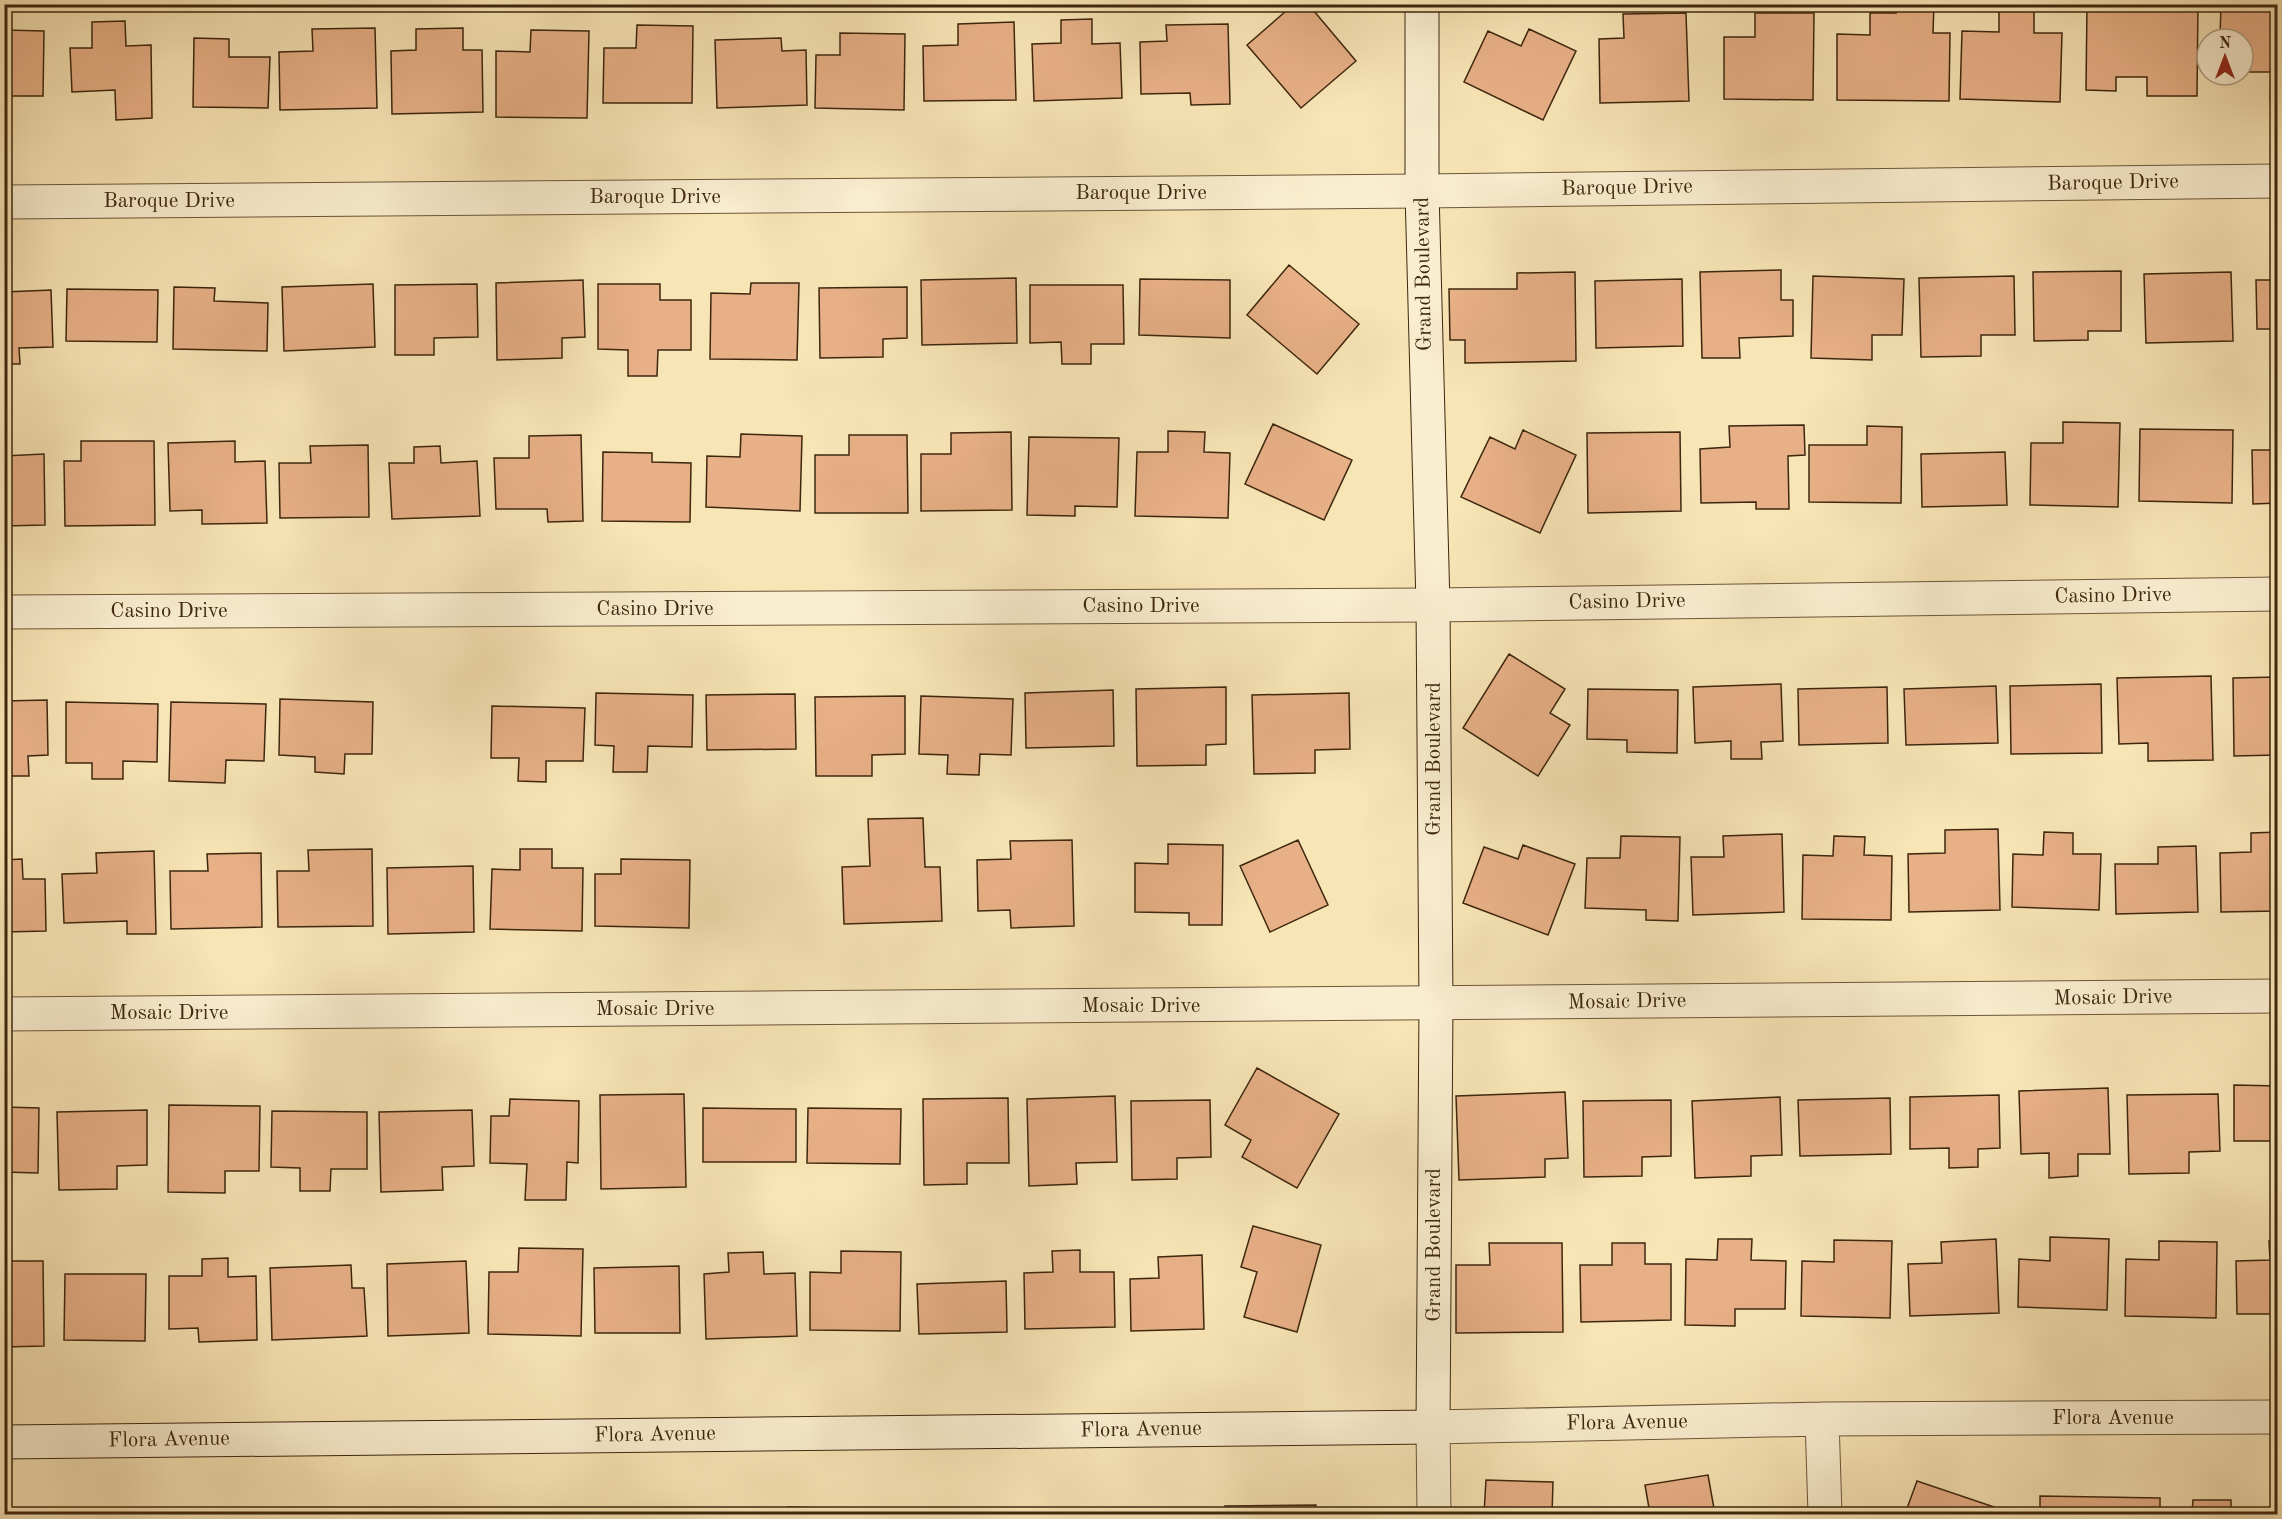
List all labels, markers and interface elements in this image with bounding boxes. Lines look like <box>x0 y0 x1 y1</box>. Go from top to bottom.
north arrow <box>2195 27 2255 87</box>
text: N <box>2219 36 2232 52</box>
street label: Baroque Drive <box>2047 171 2179 195</box>
street label: Baroque Drive <box>1561 176 1693 200</box>
street label: Baroque Drive <box>1075 183 1207 204</box>
street label: Baroque Drive <box>589 187 721 208</box>
street label: Baroque Drive <box>103 191 235 212</box>
street label: Grand Boulevard <box>1412 197 1436 351</box>
street label: Casino Drive <box>2054 584 2172 608</box>
street label: Casino Drive <box>1568 590 1686 614</box>
street label: Casino Drive <box>1082 596 1200 617</box>
street label: Casino Drive <box>596 599 714 620</box>
street label: Casino Drive <box>110 601 228 622</box>
street label: Grand Boulevard <box>1424 682 1445 836</box>
street label: Mosaic Drive <box>2053 986 2173 1010</box>
street label: Mosaic Drive <box>1567 990 1687 1014</box>
street label: Mosaic Drive <box>1082 996 1200 1017</box>
street label: Mosaic Drive <box>596 999 714 1020</box>
street label: Mosaic Drive <box>110 1003 228 1024</box>
street label: Grand Boulevard <box>1424 1168 1445 1322</box>
street label: Flora Avenue <box>2052 1408 2174 1429</box>
street label: Flora Avenue <box>1566 1411 1688 1435</box>
street label: Flora Avenue <box>1080 1418 1202 1442</box>
street label: Flora Avenue <box>594 1423 716 1447</box>
street label: Flora Avenue <box>108 1428 230 1452</box>

